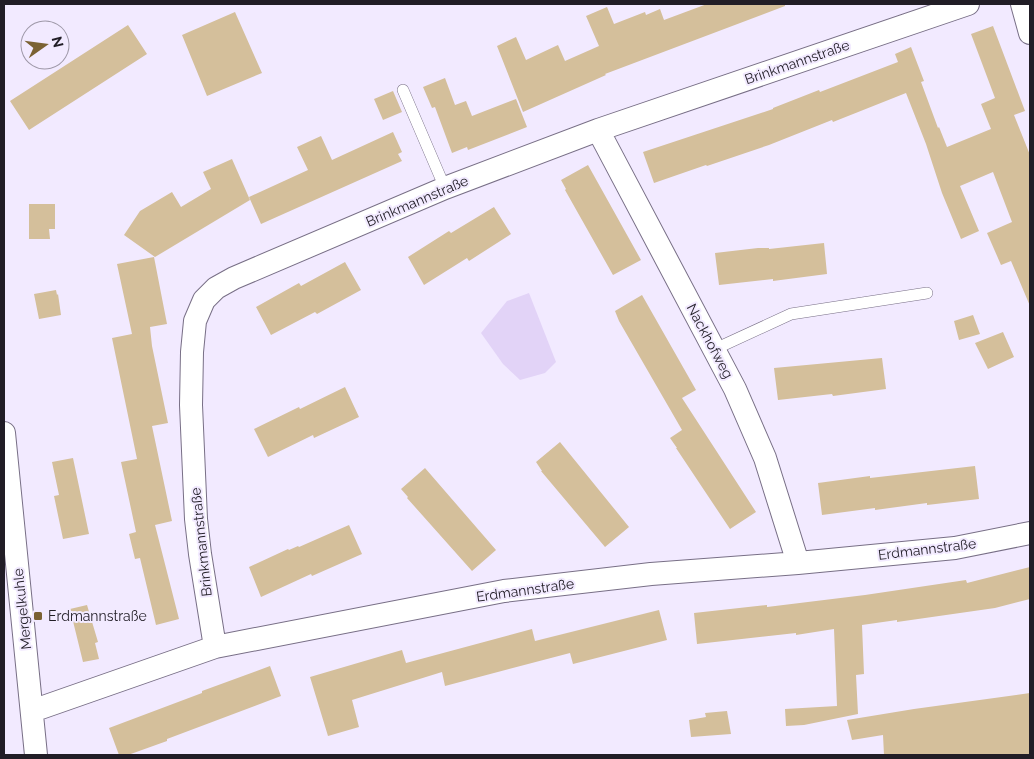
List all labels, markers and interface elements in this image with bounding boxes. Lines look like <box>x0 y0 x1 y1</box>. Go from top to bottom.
north arrow <box>20 20 70 70</box>
text: N <box>49 35 67 49</box>
street label: Brinkmannstraße <box>743 37 851 87</box>
street label: Brinkmannstraße <box>363 172 471 230</box>
street label: Nackhofweg <box>684 301 736 381</box>
street label: Brinkmannstraße <box>187 487 215 597</box>
street label: Erdmannstraße <box>877 535 977 563</box>
street label: Mergelkuhle <box>10 568 34 650</box>
street label: Erdmannstraße <box>475 575 575 605</box>
place label: Erdmannstraße <box>48 608 147 624</box>
marker: Erdmannstraße <box>32 610 44 622</box>

